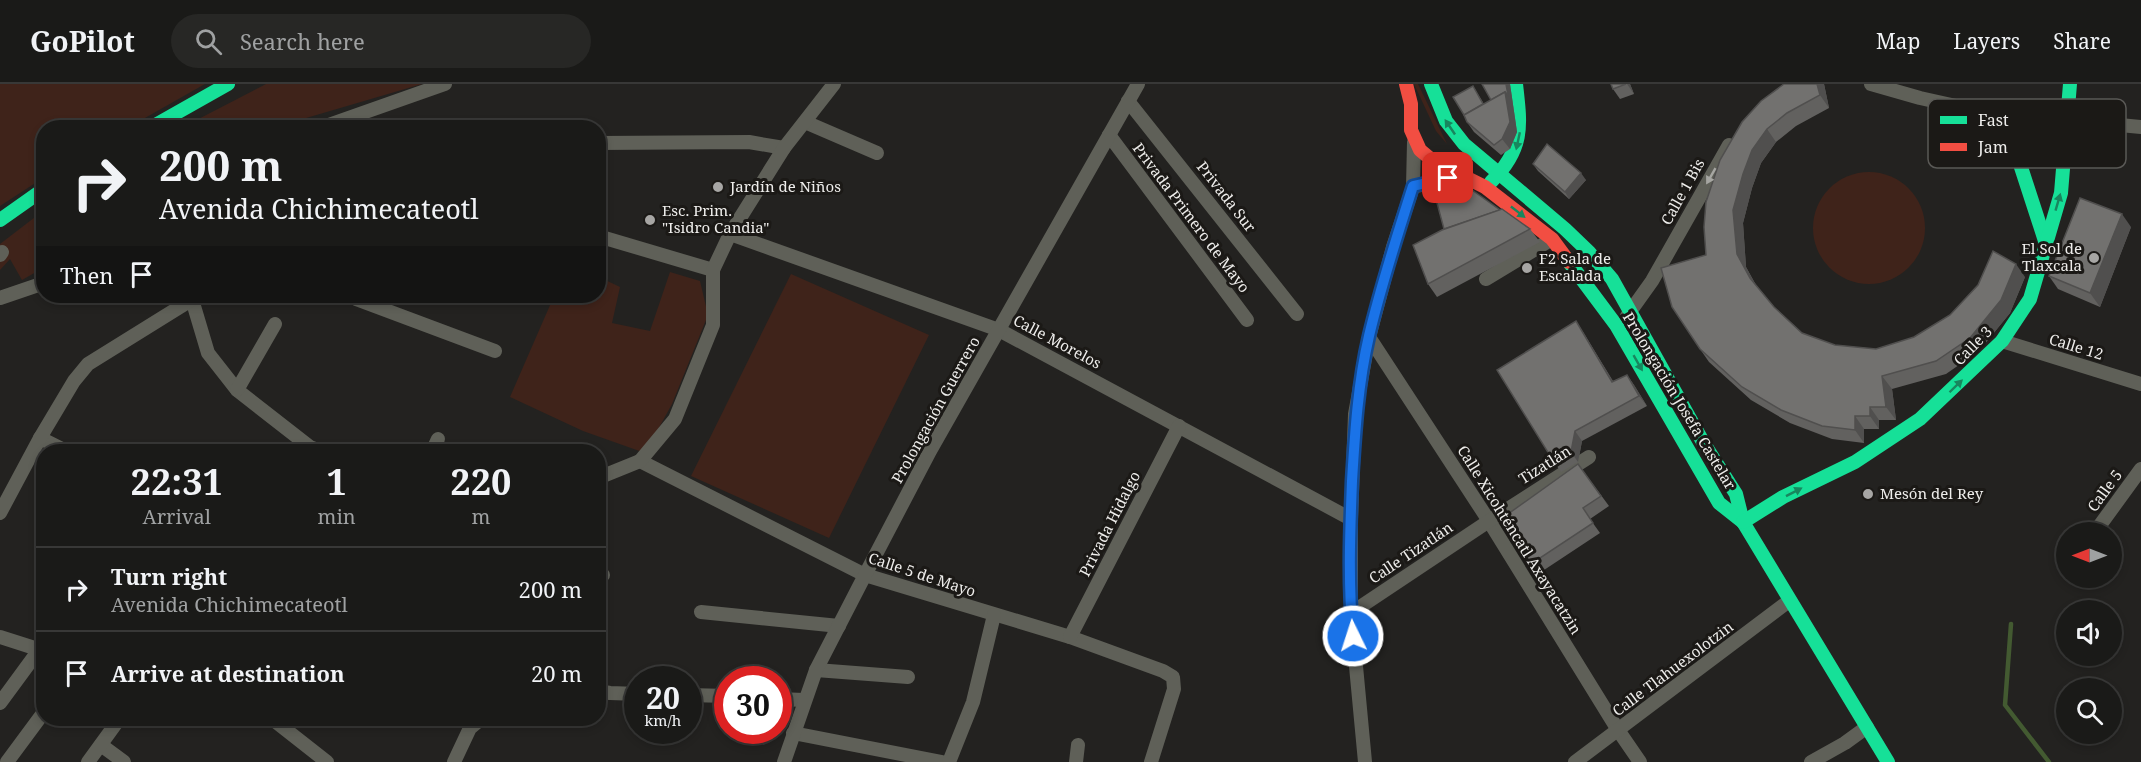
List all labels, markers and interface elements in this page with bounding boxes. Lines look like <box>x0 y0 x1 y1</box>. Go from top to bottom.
search box <box>171 14 591 68</box>
text: GoPilot <box>30 22 135 60</box>
icon: search <box>192 25 225 58</box>
text: Search here <box>240 26 365 56</box>
text: Map <box>1876 27 1920 55</box>
text: Layers <box>1953 27 2020 55</box>
text: Share <box>2053 27 2111 55</box>
legend <box>1928 99 2126 168</box>
text: Fast <box>1978 109 2009 131</box>
one-way arrow <box>1444 120 1456 136</box>
one-way arrow <box>1513 132 1522 151</box>
text: 200 m <box>159 136 283 193</box>
text: Jam <box>1977 136 2008 158</box>
street label: Privada Primero de Mayo <box>1129 138 1255 296</box>
icon: right <box>60 144 138 222</box>
pin <box>1422 152 1473 203</box>
street label: Calle 1 Bis <box>1656 155 1709 228</box>
street label: Privada Sur <box>1193 157 1261 236</box>
icon: arrive <box>1431 161 1464 194</box>
one-way arrow <box>1706 167 1716 184</box>
place label: Jardín de Niños <box>729 176 841 196</box>
marker: Jardín de Niños <box>711 180 725 194</box>
text: Avenida Chichimecateotl <box>159 190 479 227</box>
one-way arrow <box>2054 193 2064 211</box>
place label: Esc. Prim. "Isidro Candia" <box>662 200 769 237</box>
one-way arrow <box>1510 205 1525 217</box>
marker: Esc. Prim. "Isidro Candia" <box>643 213 657 227</box>
place label: El Sol de Tlaxcala <box>2022 238 2082 275</box>
place label: F2 Sala de Escalada <box>1539 248 1611 285</box>
marker: El Sol de Tlaxcala <box>2087 251 2101 265</box>
icon: arrive <box>125 258 158 291</box>
text: Then <box>60 260 113 290</box>
marker: F2 Sala de Escalada <box>1520 261 1534 275</box>
street label: Prolongación Josefa Castelar <box>1619 308 1741 493</box>
street label: Calle Morelos <box>1010 310 1105 373</box>
street label: Calle 3 <box>1949 321 1996 369</box>
street label: Calle 12 <box>2047 328 2106 364</box>
street label: Prolongación Guerrero <box>886 333 984 486</box>
one-way arrow <box>1633 355 1643 372</box>
one-way arrow <box>1949 380 1963 394</box>
street label: Tizatlán <box>1515 440 1575 488</box>
street label: Calle Xicohténcatl Axayacatzin <box>1453 441 1587 638</box>
text: 22:31 <box>131 457 223 506</box>
text: 1 <box>326 457 347 506</box>
text: 220 <box>450 457 511 506</box>
street label: Calle 5 <box>2082 465 2126 515</box>
street label: Privada Hidalgo <box>1074 468 1144 579</box>
place label: Mesón del Rey <box>1880 483 1984 503</box>
one-way arrow <box>1785 487 1802 497</box>
marker: Mesón del Rey <box>1861 487 1875 501</box>
text: Arrival <box>143 503 211 530</box>
text: min <box>318 503 356 530</box>
text: m <box>471 503 490 530</box>
street label: Calle Tizatlán <box>1365 517 1457 588</box>
north arrow <box>2056 522 2122 588</box>
map controls <box>2056 522 2122 744</box>
street label: Calle 5 de Mayo <box>866 547 978 601</box>
text: Turn right <box>111 561 227 591</box>
icon: right <box>60 573 93 606</box>
text: 200 m <box>519 574 582 604</box>
text: Avenida Chichimecateotl <box>111 591 348 618</box>
button: sound <box>2056 600 2122 666</box>
position arrow <box>1321 604 1385 668</box>
street label: Calle Tlahuexolotzin <box>1608 616 1737 720</box>
icon: arrive <box>60 657 93 690</box>
text: Arrive at destination <box>111 658 345 688</box>
text: 20 m <box>531 658 582 688</box>
speed limit sign: 30 <box>714 666 792 744</box>
text: 20 <box>646 677 680 718</box>
button: search <box>2056 678 2122 744</box>
text: km/h <box>645 710 681 730</box>

